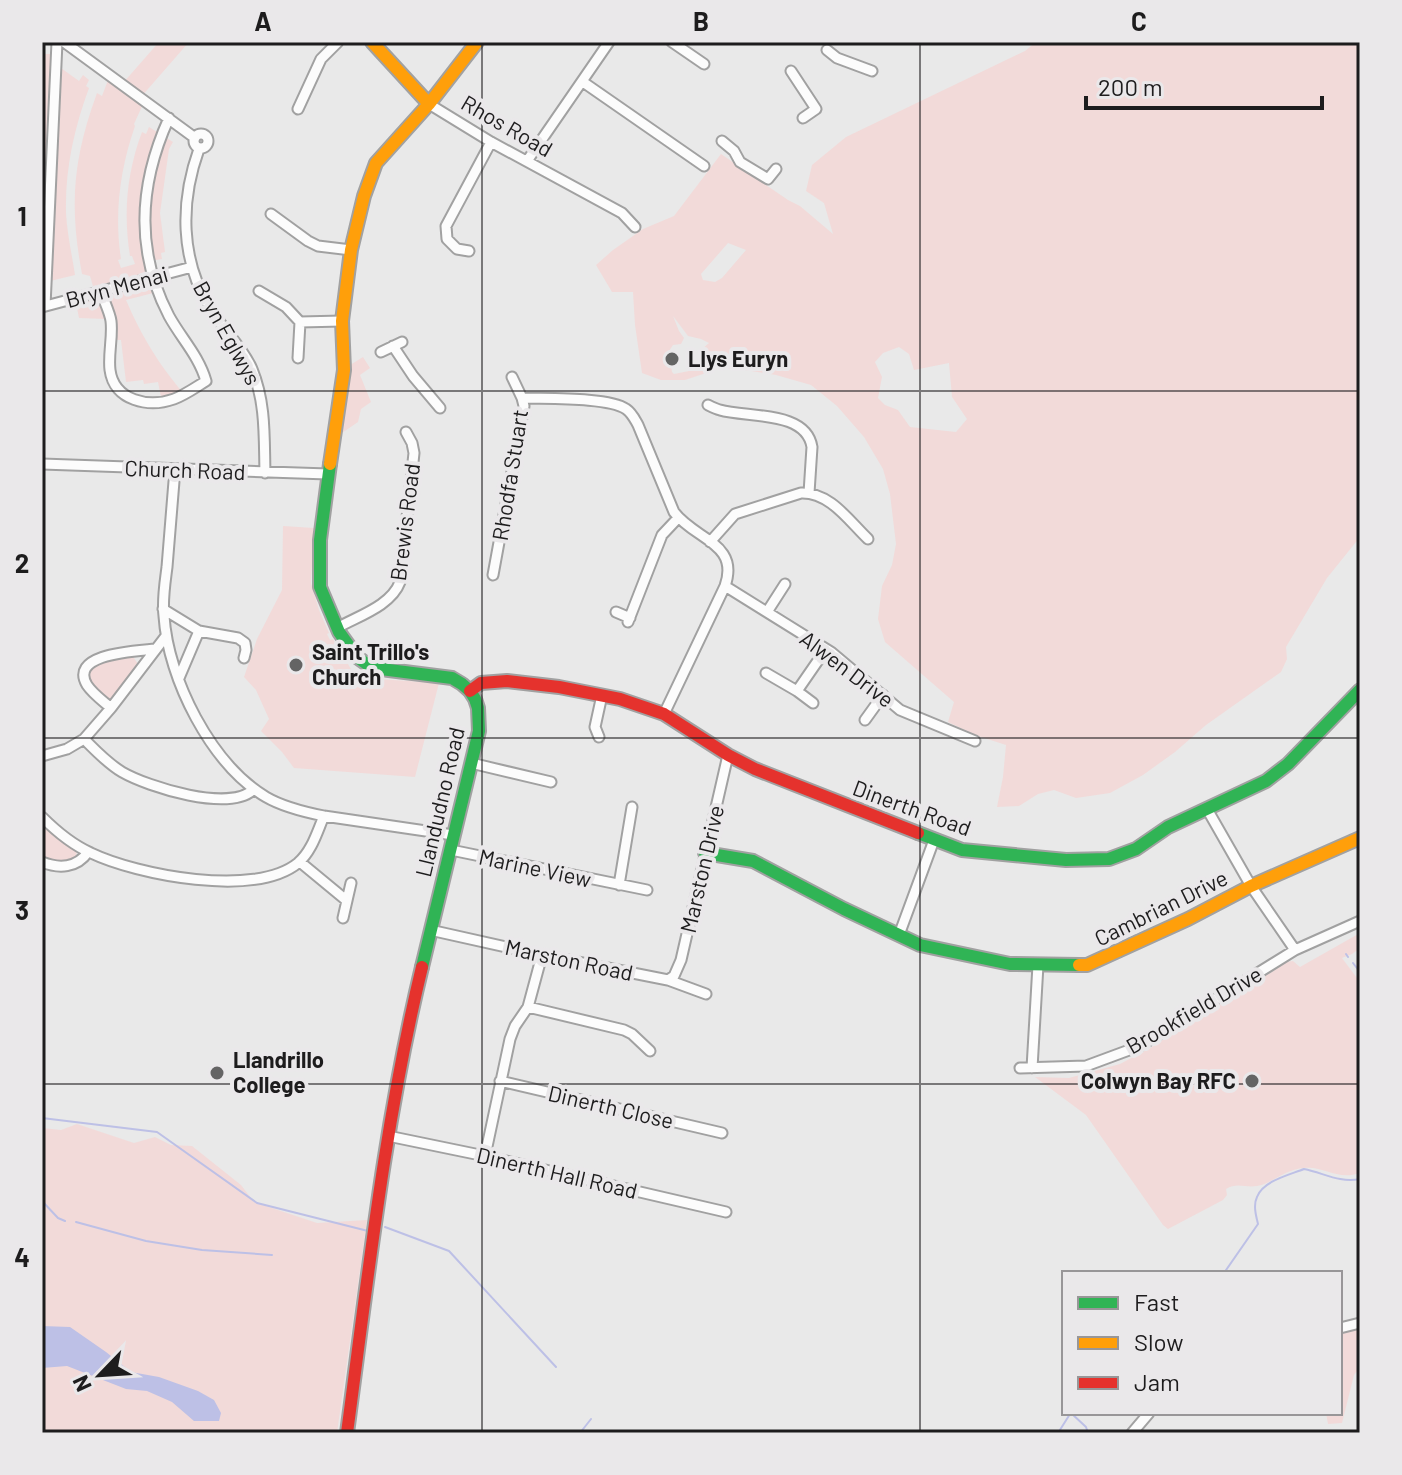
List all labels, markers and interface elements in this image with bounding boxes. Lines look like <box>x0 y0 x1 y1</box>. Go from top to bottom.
text: A <box>254 5 272 36</box>
text: B <box>693 5 709 36</box>
text: C <box>1131 5 1147 36</box>
scale bar <box>1086 60 1322 110</box>
text: 200 m <box>1098 72 1163 101</box>
street label: Rhos Road <box>457 89 558 162</box>
text: 1 <box>17 200 27 231</box>
street label: Bryn Menai <box>63 260 171 312</box>
street label: Bryn Eglwys <box>189 276 267 389</box>
place label: Llys Euryn <box>688 345 788 371</box>
marker: Llys Euryn <box>663 350 681 368</box>
street label: Rhodfa Stuart <box>486 407 532 542</box>
street label: Church Road <box>124 454 246 484</box>
street label: Brewis Road <box>384 462 424 582</box>
text: 2 <box>15 547 29 578</box>
street label: Alwen Drive <box>795 624 900 712</box>
place label: Saint Trillo's Church <box>312 638 429 689</box>
marker: Saint Trillo's Church <box>287 656 305 674</box>
street label: Llandudno Road <box>409 724 469 879</box>
street label: Dinerth Road <box>850 774 975 840</box>
street label: Marston Drive <box>674 802 728 935</box>
street label: Marine View <box>477 842 594 892</box>
street label: Cambrian Drive <box>1090 864 1231 951</box>
text: 3 <box>15 894 29 925</box>
street label: Marston Road <box>503 933 636 985</box>
street label: Brookfield Drive <box>1121 960 1266 1058</box>
place label: Llandrillo College <box>233 1046 324 1097</box>
marker: Llandrillo College <box>208 1064 226 1082</box>
place label: Colwyn Bay RFC <box>1081 1067 1236 1093</box>
marker: Colwyn Bay RFC <box>1243 1072 1261 1090</box>
street label: Dinerth Close <box>546 1079 676 1133</box>
street label: Dinerth Hall Road <box>474 1141 640 1203</box>
text: 4 <box>14 1241 30 1272</box>
legend <box>1062 1271 1342 1415</box>
text: Fast <box>1134 1287 1179 1316</box>
text: Slow <box>1134 1327 1183 1356</box>
north arrow <box>60 1335 140 1415</box>
text: Jam <box>1134 1367 1180 1396</box>
text: N <box>66 1372 96 1396</box>

